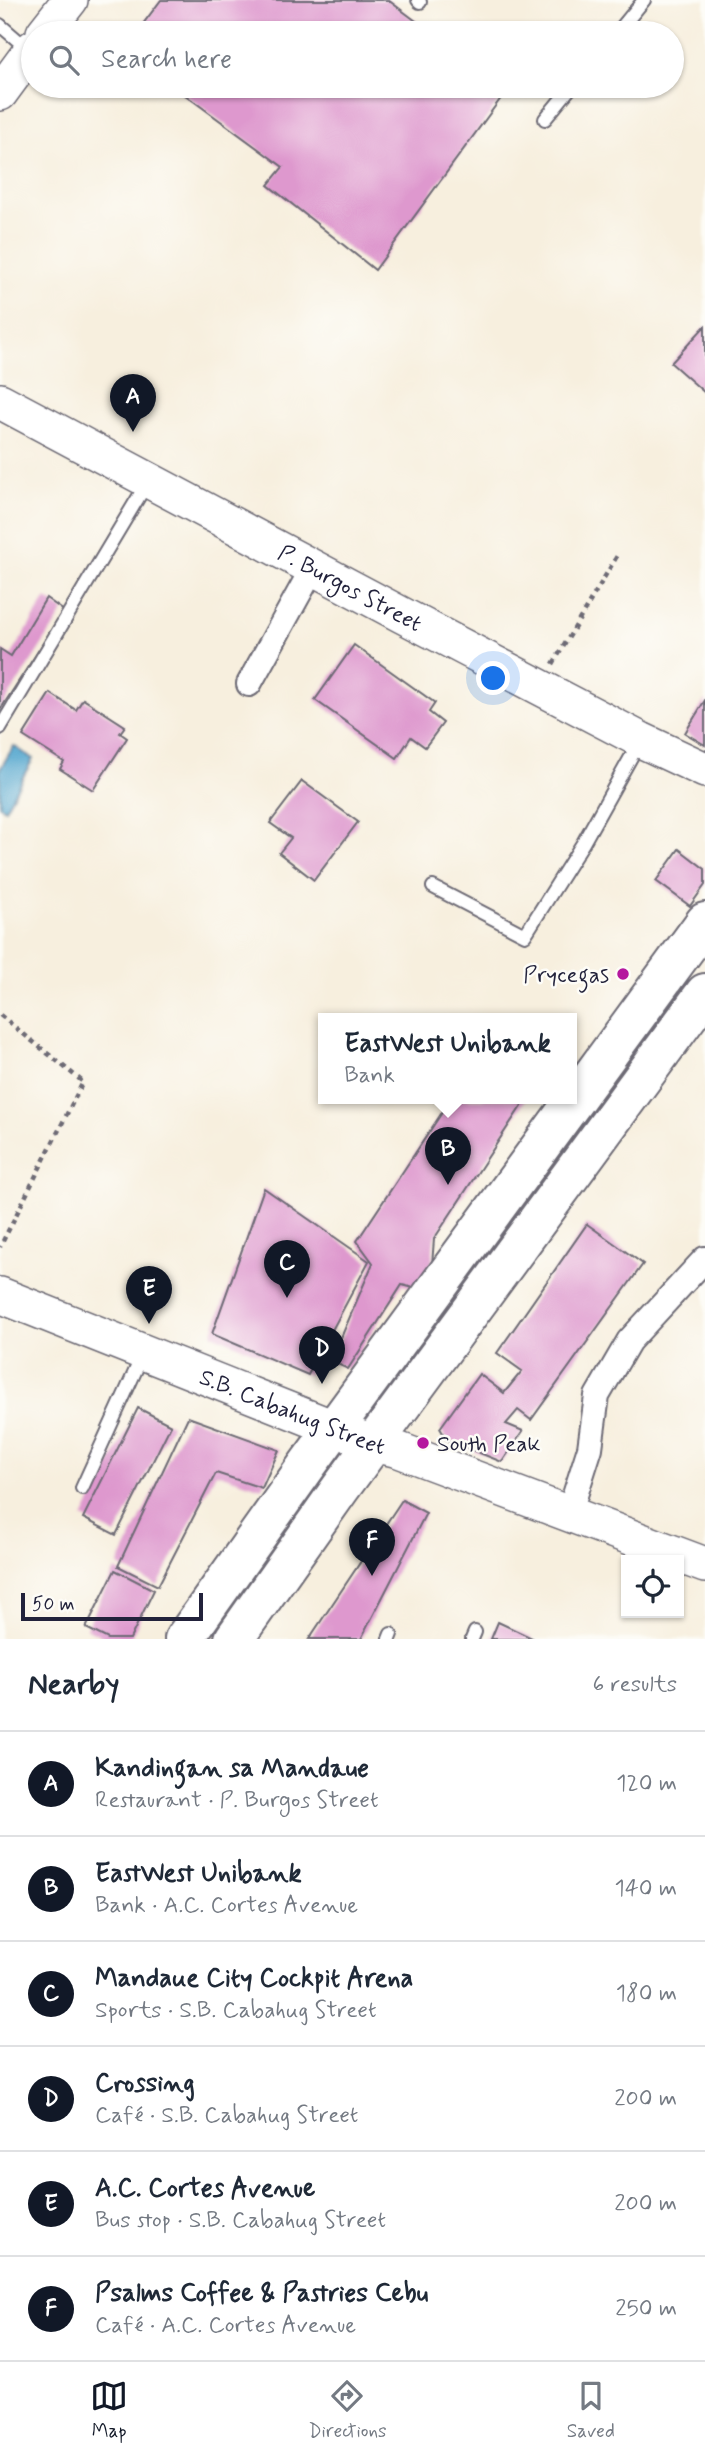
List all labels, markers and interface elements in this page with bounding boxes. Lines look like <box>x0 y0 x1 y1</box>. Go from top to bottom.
search box <box>21 21 684 98</box>
icon: search <box>45 41 83 79</box>
text: Search here <box>101 43 232 77</box>
pin: A <box>110 374 156 432</box>
street label: P. Burgos Street <box>272 539 427 640</box>
your location <box>476 661 510 695</box>
place label: Prycegas <box>523 961 609 993</box>
marker: Prycegas <box>615 966 631 982</box>
popup <box>318 1013 577 1104</box>
text: EastWest Unibank <box>344 1027 551 1061</box>
text: Bank <box>344 1061 395 1091</box>
pin: B <box>425 1127 471 1185</box>
pin: C <box>264 1240 310 1298</box>
pin: E <box>126 1266 172 1324</box>
pin: D <box>299 1326 345 1384</box>
street label: S.B. Cabahug Street <box>195 1363 388 1463</box>
place label: South Peak <box>437 1430 540 1460</box>
marker: South Peak <box>415 1435 431 1451</box>
pin: F <box>349 1518 395 1576</box>
map controls <box>621 1555 684 1618</box>
button: locate <box>621 1555 684 1618</box>
scale bar <box>21 1590 203 1622</box>
text: 50 m <box>32 1592 75 1617</box>
text: Nearby <box>28 1665 119 1704</box>
text: 6 results <box>593 1670 677 1700</box>
text: Kandingan sa Mandaue <box>95 1752 369 1786</box>
text: A <box>43 1769 59 1799</box>
text: 120 m <box>616 1769 677 1799</box>
text: Restaurant · P. Burgos Street <box>95 1786 379 1816</box>
text: EastWest Unibank <box>95 1857 302 1891</box>
text: B <box>44 1874 58 1904</box>
text: 140 m <box>614 1874 677 1904</box>
text: Bank · A.C. Cortes Avenue <box>95 1891 358 1921</box>
text: Mandaue City Cockpit Arena <box>95 1962 413 1996</box>
text: C <box>43 1979 59 2009</box>
text: 180 m <box>616 1979 677 2009</box>
text: Sports · S.B. Cabahug Street <box>95 1996 377 2026</box>
text: Crossing <box>95 2067 195 2101</box>
text: D <box>43 2084 59 2114</box>
text: 200 m <box>614 2084 677 2114</box>
text: Café · S.B. Cabahug Street <box>95 2101 358 2131</box>
text: A.C. Cortes Avenue <box>95 2172 315 2206</box>
text: E <box>44 2189 58 2219</box>
text: 200 m <box>614 2189 677 2219</box>
text: Bus stop · S.B. Cabahug Street <box>95 2206 386 2236</box>
text: Psalms Coffee & Pastries Cebu <box>95 2277 428 2311</box>
text: F <box>45 2294 57 2324</box>
text: 250 m <box>615 2294 677 2324</box>
text: Café · A.C. Cortes Avenue <box>95 2311 356 2341</box>
tab: Map <box>90 2377 128 2444</box>
tab: Directions <box>308 2377 387 2444</box>
tab: Saved <box>567 2377 615 2444</box>

